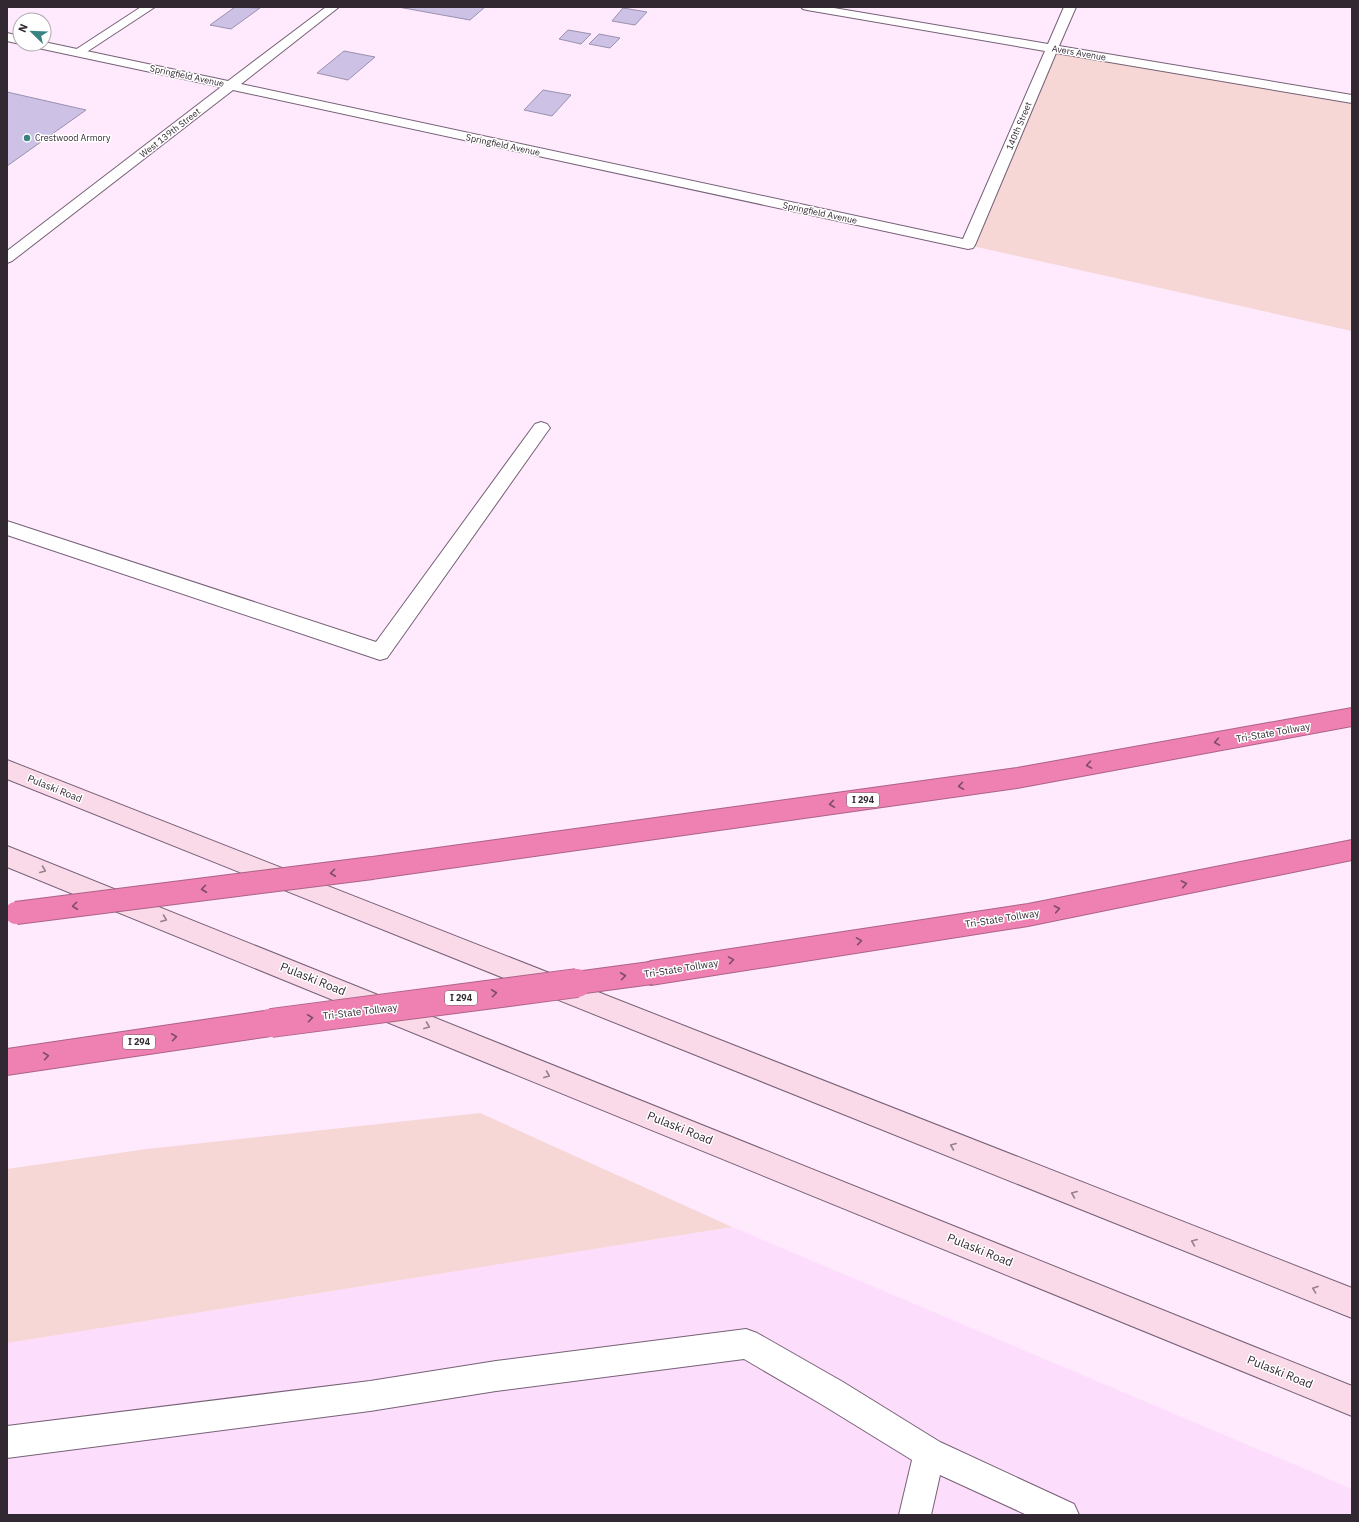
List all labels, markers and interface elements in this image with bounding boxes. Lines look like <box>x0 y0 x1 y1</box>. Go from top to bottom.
north arrow <box>12 12 52 52</box>
text: N <box>15 22 31 34</box>
street label: Avers Avenue <box>1051 42 1107 63</box>
street label: Springfield Avenue <box>149 62 225 89</box>
street label: 140th Street <box>1003 100 1034 152</box>
street label: West 139th Street <box>137 106 202 160</box>
street label: Springfield Avenue <box>465 131 541 158</box>
place label: Crestwood Armory <box>35 132 111 143</box>
marker: Crestwood Armory <box>22 133 32 143</box>
street label: Springfield Avenue <box>782 199 858 226</box>
street label: Tri-State Tollway <box>1235 720 1311 745</box>
one-way arrow <box>1214 737 1220 746</box>
one-way arrow <box>1086 760 1092 769</box>
street label: Pulaski Road <box>26 772 84 805</box>
one-way arrow <box>958 781 964 790</box>
road number: I 294 <box>847 793 879 807</box>
one-way arrow <box>829 799 835 808</box>
one-way arrow <box>40 866 47 874</box>
one-way arrow <box>330 868 336 877</box>
one-way arrow <box>1181 880 1187 888</box>
one-way arrow <box>201 884 207 893</box>
one-way arrow <box>72 901 78 910</box>
one-way arrow <box>1053 905 1060 914</box>
street label: Tri-State Tollway <box>964 906 1040 931</box>
one-way arrow <box>159 914 167 922</box>
one-way arrow <box>856 937 862 946</box>
street label: Tri-State Tollway <box>643 956 719 981</box>
one-way arrow <box>728 956 734 965</box>
street label: Pulaski Road <box>278 959 348 998</box>
one-way arrow <box>620 972 626 981</box>
one-way arrow <box>491 989 497 998</box>
road number: I 294 <box>445 991 477 1005</box>
street label: Tri-State Tollway <box>322 1000 398 1023</box>
one-way arrow <box>307 1013 313 1022</box>
one-way arrow <box>423 1021 430 1029</box>
one-way arrow <box>171 1033 177 1042</box>
road number: I 294 <box>123 1035 155 1049</box>
one-way arrow <box>43 1052 49 1061</box>
one-way arrow <box>544 1070 551 1078</box>
street label: Pulaski Road <box>645 1108 715 1147</box>
one-way arrow <box>949 1142 956 1150</box>
one-way arrow <box>1070 1190 1077 1198</box>
street label: Pulaski Road <box>945 1230 1015 1269</box>
one-way arrow <box>1191 1238 1198 1246</box>
one-way arrow <box>1312 1285 1319 1294</box>
street label: Pulaski Road <box>1245 1352 1315 1391</box>

